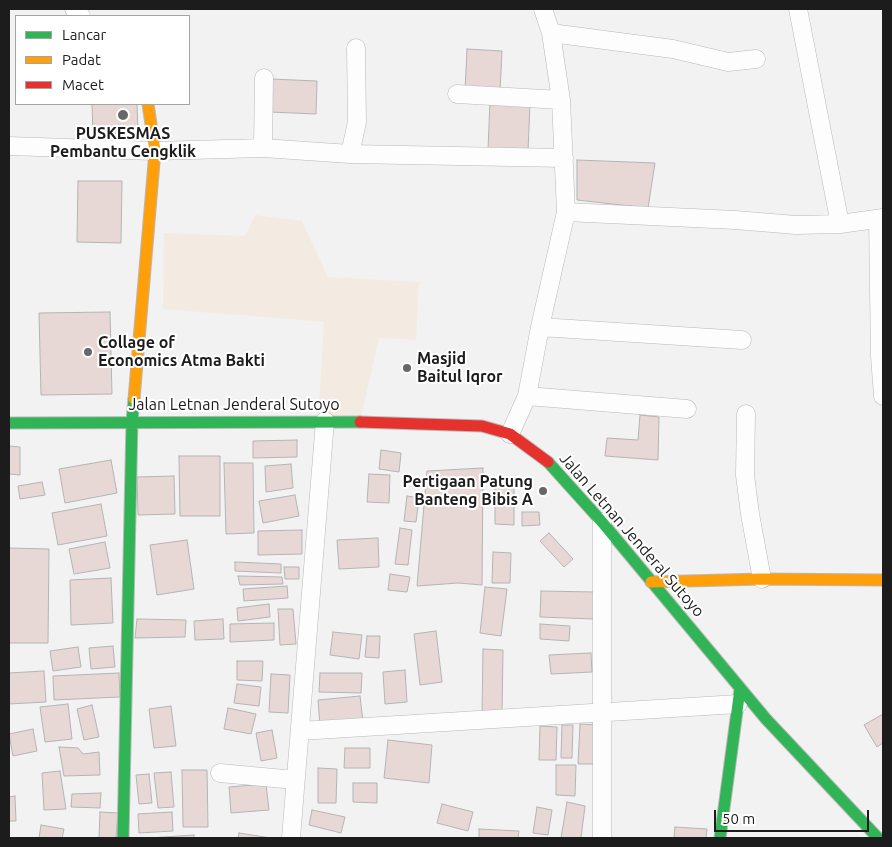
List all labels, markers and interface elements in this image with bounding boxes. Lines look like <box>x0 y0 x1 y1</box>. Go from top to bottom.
legend <box>15 15 190 105</box>
text: Lancar <box>62 26 106 43</box>
text: Padat <box>62 51 101 68</box>
text: Macet <box>62 76 104 93</box>
marker: PUSKESMAS Pembantu Cengklik <box>116 108 130 122</box>
place label: PUSKESMAS Pembantu Cengklik <box>50 124 196 162</box>
place label: Collage of Economics Atma Bakti <box>98 333 265 371</box>
marker: Collage of Economics Atma Bakti <box>82 346 94 358</box>
place label: Masjid Baitul Iqror <box>417 349 503 387</box>
marker: Masjid Baitul Iqror <box>401 362 413 374</box>
street label: Jalan Letnan Jenderal Sutoyo <box>128 395 340 415</box>
street label: Jalan Letnan Jenderal Sutoyo <box>556 449 708 621</box>
place label: Pertigaan Patung Banteng Bibis A <box>402 472 533 510</box>
marker: Pertigaan Patung Banteng Bibis A <box>537 485 549 497</box>
scale bar <box>717 800 872 832</box>
text: 50 m <box>722 810 755 827</box>

